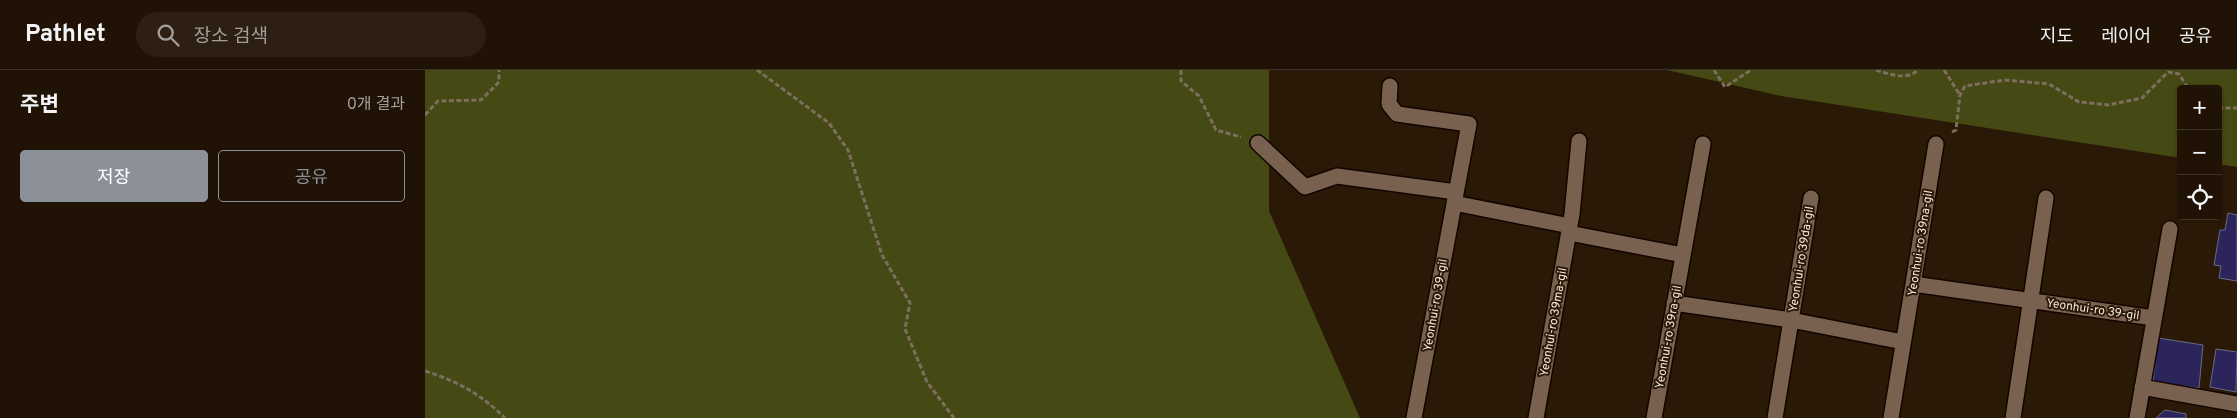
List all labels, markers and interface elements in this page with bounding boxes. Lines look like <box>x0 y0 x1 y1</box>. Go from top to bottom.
search box <box>136 12 486 57</box>
text: Pathlet <box>25 20 106 50</box>
icon: search <box>154 21 182 49</box>
text: 장소 검색 <box>194 25 268 49</box>
text: 지도 <box>2040 26 2073 49</box>
text: 레이어 <box>2101 26 2151 49</box>
text: 공유 <box>2179 26 2212 49</box>
map controls <box>2177 85 2222 220</box>
button: + <box>2177 85 2222 130</box>
text: 주변 <box>20 92 59 119</box>
text: 0개 결과 <box>347 95 405 115</box>
button: − <box>2177 130 2222 175</box>
button: 저장 <box>20 150 208 202</box>
button: 공유 <box>218 150 405 202</box>
button: locate <box>2177 175 2222 220</box>
street label: Yeonhui-ro 39na-gil <box>1905 189 1937 297</box>
street label: Yeonhui-ro 39da-gil <box>1786 205 1818 313</box>
street label: Yeonhui-ro 39-gil <box>1420 258 1452 353</box>
street label: Yeonhui-ro 39ma-gil <box>1537 266 1571 378</box>
street label: Yeonhui-ro 39ra-gil <box>1652 284 1686 390</box>
street label: Yeonhui-ro 39-gil <box>2045 296 2140 324</box>

